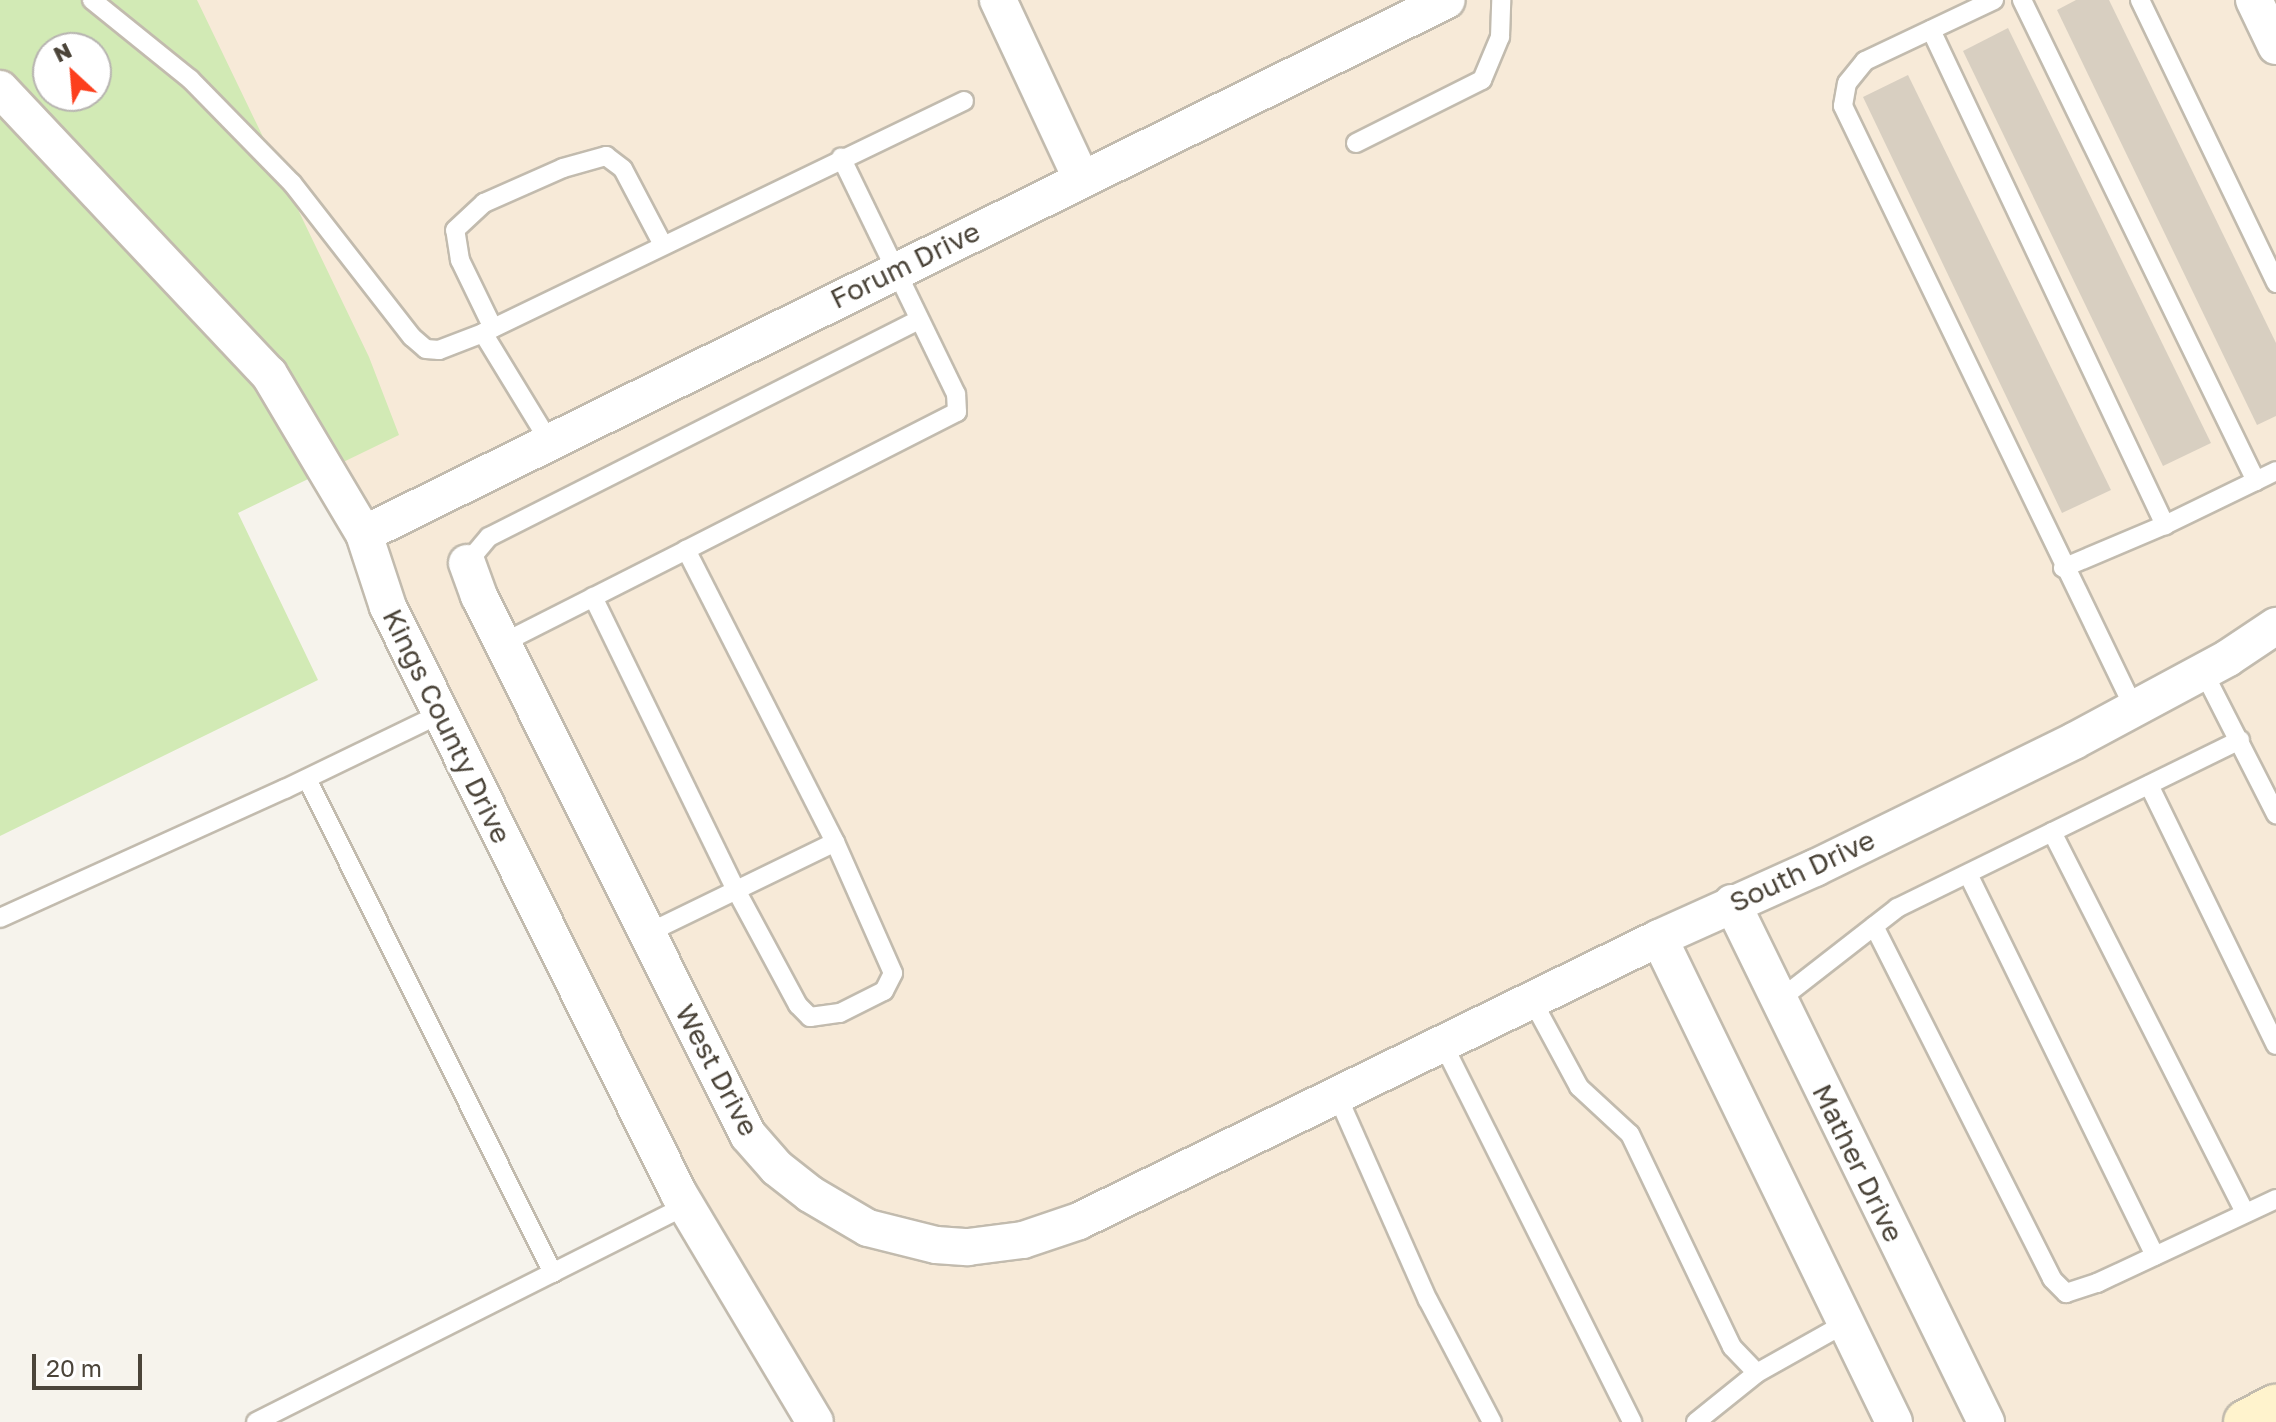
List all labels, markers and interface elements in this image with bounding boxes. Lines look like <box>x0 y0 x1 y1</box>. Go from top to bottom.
north arrow <box>32 32 112 112</box>
text: N <box>49 36 76 68</box>
street label: Forum Drive <box>825 214 985 316</box>
street label: Kings County Drive <box>376 603 518 849</box>
street label: South Drive <box>1724 823 1880 919</box>
street label: West Drive <box>668 998 766 1142</box>
street label: Mather Drive <box>1805 1079 1911 1247</box>
scale bar <box>36 1338 146 1388</box>
text: 20 m <box>46 1353 102 1382</box>

